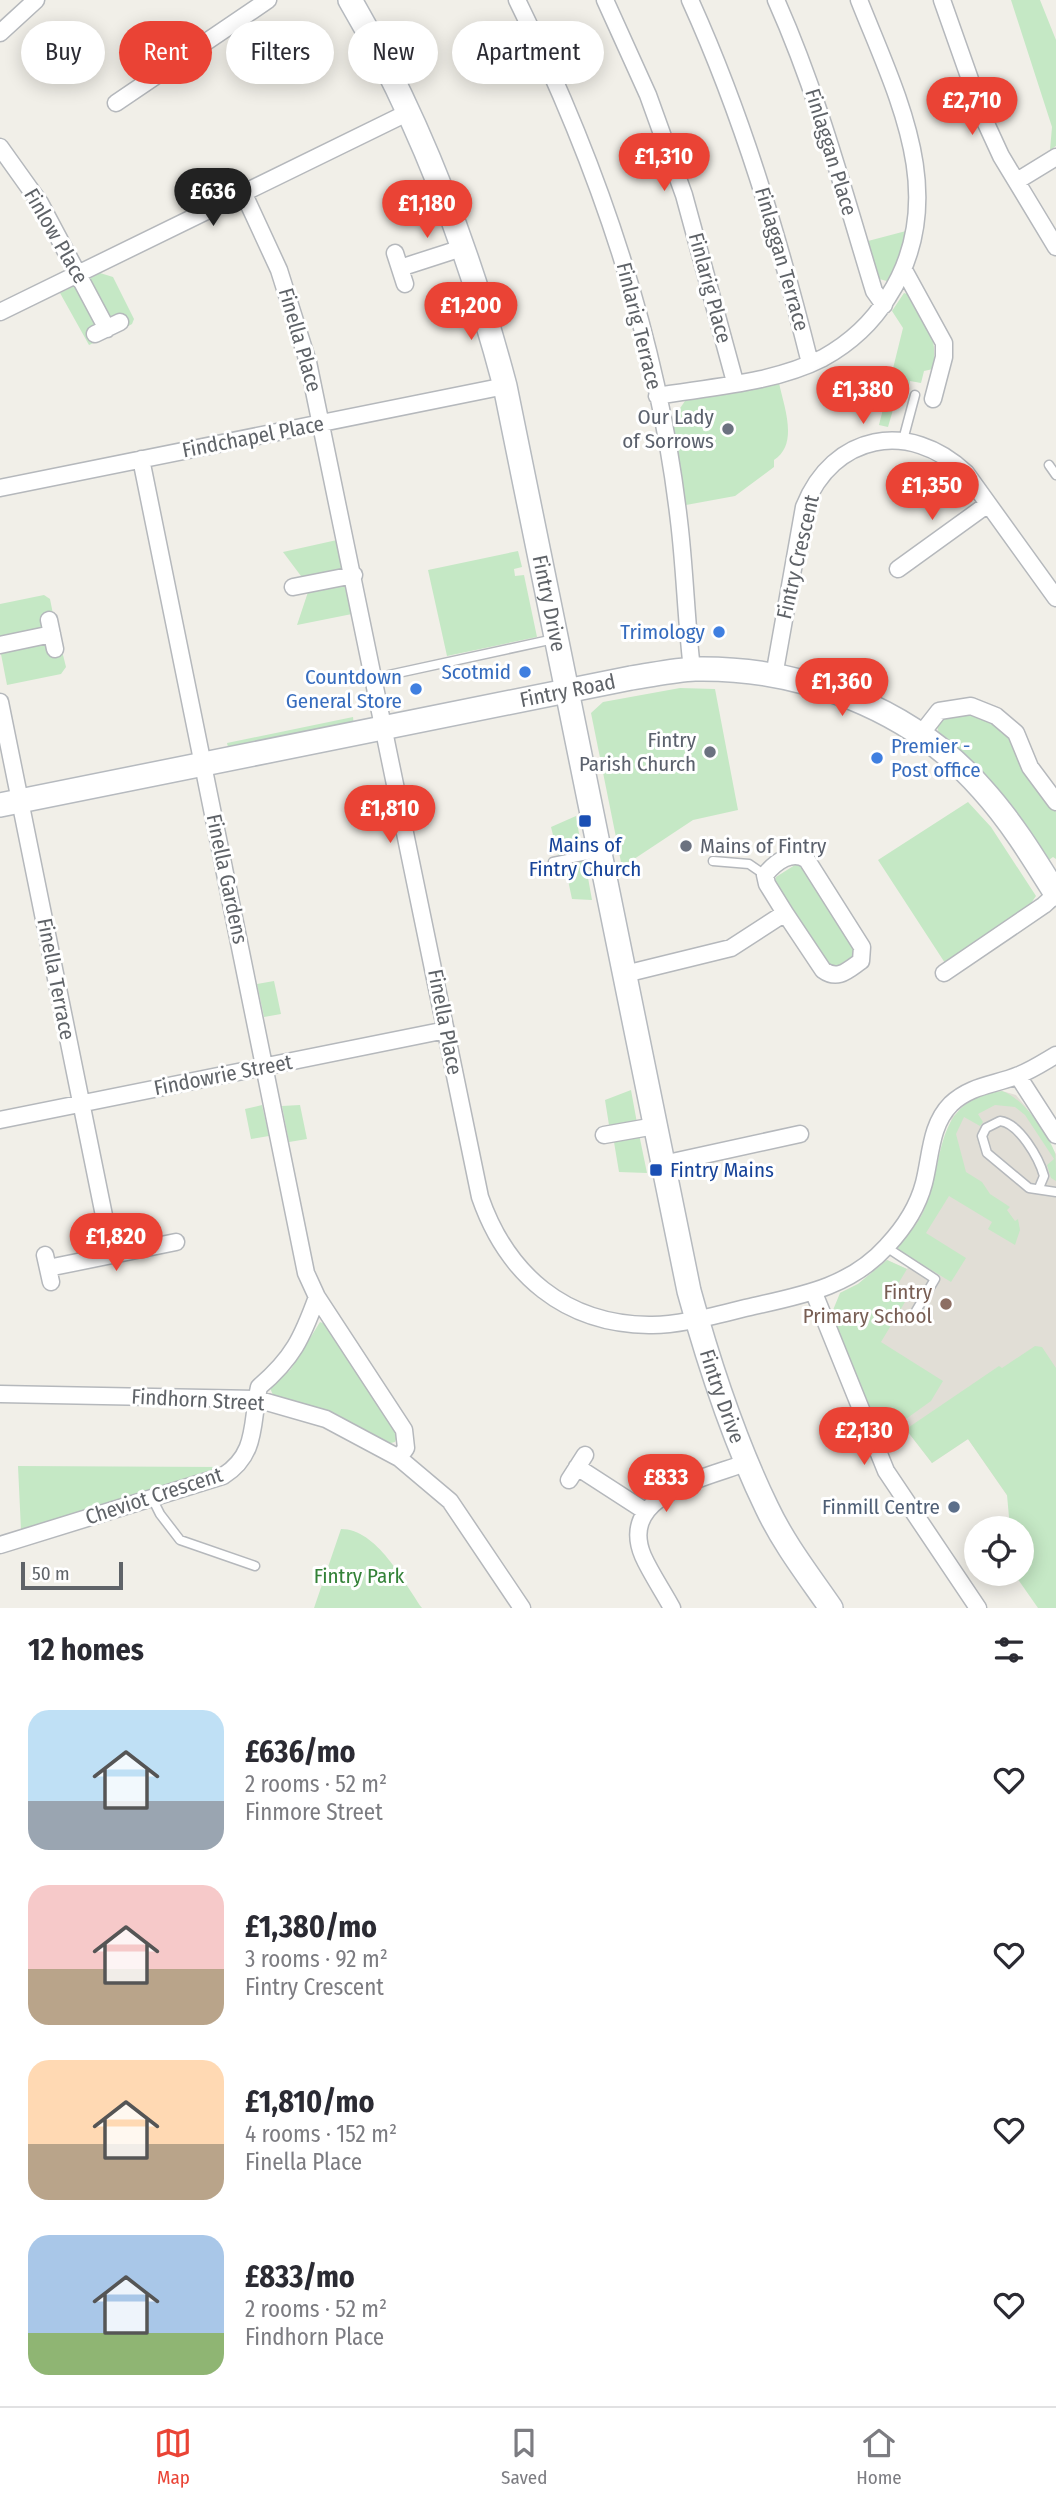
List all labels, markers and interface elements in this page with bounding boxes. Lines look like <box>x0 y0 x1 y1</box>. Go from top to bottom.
chip: Buy <box>21 21 105 84</box>
chip: Rent <box>119 21 212 84</box>
chip: Filters <box>226 21 334 84</box>
chip: New <box>348 21 438 84</box>
chip: Apartment <box>452 21 604 84</box>
pin: £2,710 <box>915 78 1029 137</box>
street label: Finlaggan Place <box>799 85 863 219</box>
text: £2,710 <box>942 86 1002 114</box>
pin: £1,310 <box>607 134 721 193</box>
text: £1,310 <box>635 142 693 170</box>
pin: £636 <box>172 168 254 228</box>
text: £636 <box>190 177 236 205</box>
pin: £1,180 <box>370 180 484 240</box>
street label: Finlow Place <box>18 184 94 288</box>
street label: Finlaggan Terrace <box>749 184 815 334</box>
text: £1,180 <box>398 189 456 217</box>
street label: Finlarig Place <box>683 230 737 346</box>
street label: Finlarig Terrace <box>611 260 667 392</box>
pin: £1,200 <box>414 282 528 342</box>
street label: Finella Place <box>273 285 327 395</box>
text: £1,200 <box>440 291 502 319</box>
pin: £1,380 <box>806 366 920 426</box>
text: £1,380 <box>832 375 894 403</box>
place label: Our Lady of Sorrows <box>622 404 715 454</box>
street label: Findchapel Place <box>180 411 326 463</box>
marker: Our Lady of Sorrows <box>720 421 736 437</box>
pin: £1,350 <box>875 462 989 522</box>
text: £1,350 <box>902 471 962 499</box>
street label: Fintry Crescent <box>771 492 825 622</box>
street label: Fintry Drive <box>527 553 572 654</box>
place label: Trimology <box>620 619 706 645</box>
marker: Trimology <box>711 624 727 640</box>
pin: £1,360 <box>785 658 899 718</box>
place label: Scotmid <box>441 659 511 685</box>
place label: Countdown General Store <box>286 664 402 714</box>
marker: Scotmid <box>517 664 533 680</box>
text: £1,360 <box>811 667 873 695</box>
street label: Fintry Road <box>518 668 618 713</box>
marker: Countdown General Store <box>408 681 424 697</box>
place label: Fintry Parish Church <box>579 727 697 777</box>
place label: Premier - Post office <box>891 733 981 783</box>
marker: Fintry Parish Church <box>702 744 718 760</box>
marker: Premier - Post office <box>869 750 885 766</box>
pin: £1,810 <box>333 786 447 845</box>
text: £1,810 <box>360 794 420 822</box>
street label: Finella Gardens <box>201 812 253 946</box>
marker: Mains of Fintry Church <box>577 813 593 829</box>
place label: Mains of Fintry Church <box>529 832 641 882</box>
place label: Mains of Fintry <box>700 833 827 859</box>
marker: Mains of Fintry <box>678 838 694 854</box>
street label: Finella Terrace <box>31 916 81 1042</box>
street label: Finella Place <box>422 967 468 1077</box>
street label: Findowrie Street <box>152 1049 295 1101</box>
place label: Fintry Mains <box>670 1157 774 1183</box>
marker: Fintry Mains <box>648 1162 664 1178</box>
pin: £1,820 <box>59 1214 173 1273</box>
text: £1,820 <box>86 1222 146 1250</box>
place label: Fintry Primary School <box>803 1279 933 1329</box>
marker: Fintry Primary School <box>938 1296 954 1312</box>
street label: Fintry Drive <box>694 1346 750 1447</box>
street label: Findhorn Street <box>131 1384 265 1416</box>
pin: £2,130 <box>807 1408 921 1467</box>
text: £2,130 <box>835 1416 893 1444</box>
pin: £833 <box>625 1454 707 1514</box>
street label: Cheviot Crescent <box>82 1462 226 1530</box>
text: £833 <box>644 1463 688 1491</box>
place label: Finmill Centre <box>822 1494 940 1520</box>
marker: Finmill Centre <box>946 1499 962 1515</box>
map controls <box>964 1516 1034 1586</box>
button: locate <box>964 1516 1034 1586</box>
scale bar <box>21 1559 122 1591</box>
text: 50 m <box>32 1562 70 1585</box>
park label: Fintry Park <box>314 1563 405 1589</box>
icon: filters <box>990 1631 1028 1669</box>
text: 12 homes <box>28 1632 144 1668</box>
text: £636/mo <box>245 1734 356 1770</box>
icon: home <box>84 1738 168 1822</box>
icon: heart <box>990 1761 1028 1799</box>
text: 2 rooms · 52 m² <box>245 1770 387 1798</box>
text: Finmore Street <box>245 1798 383 1826</box>
text: £1,380/mo <box>245 1909 377 1945</box>
icon: home <box>84 1913 168 1997</box>
icon: heart <box>990 1936 1028 1974</box>
text: 3 rooms · 92 m² <box>245 1945 388 1973</box>
text: Fintry Crescent <box>245 1973 384 2001</box>
text: £1,810/mo <box>245 2084 374 2120</box>
icon: home <box>84 2088 168 2172</box>
icon: heart <box>990 2111 1028 2149</box>
text: 4 rooms · 152 m² <box>245 2120 397 2148</box>
text: Finella Place <box>245 2148 362 2176</box>
text: £833/mo <box>245 2259 355 2295</box>
icon: home <box>84 2263 168 2347</box>
icon: heart <box>990 2286 1028 2324</box>
text: 2 rooms · 52 m² <box>245 2295 387 2323</box>
text: Findhorn Place <box>245 2323 384 2351</box>
tab: Map <box>154 2424 192 2489</box>
tab: Saved <box>501 2424 547 2489</box>
tab: Home <box>856 2424 902 2489</box>

